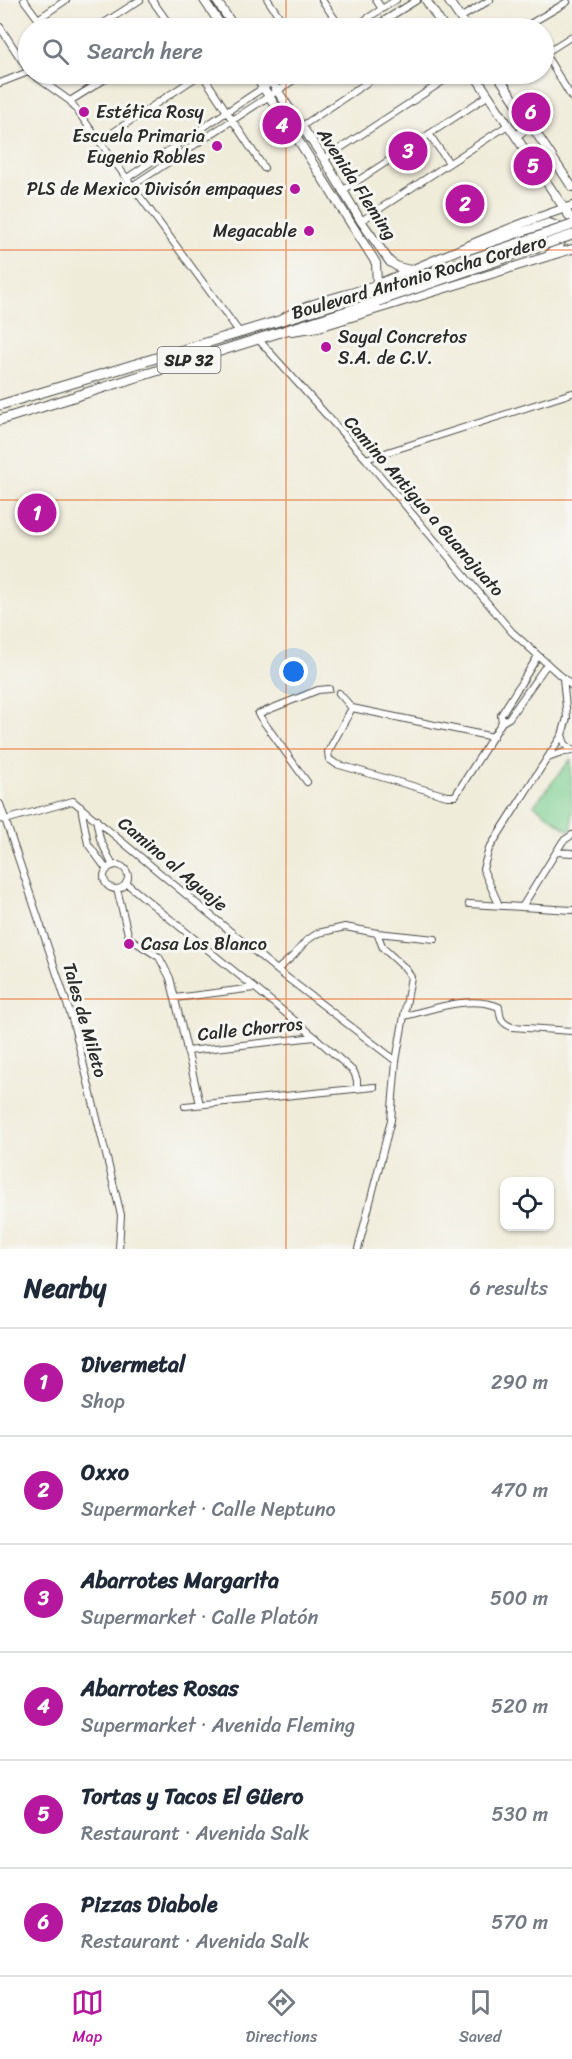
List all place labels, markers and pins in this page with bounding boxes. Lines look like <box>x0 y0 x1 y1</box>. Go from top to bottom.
pin: 6 <box>512 90 550 134</box>
place label: Estética Rosy <box>96 96 204 128</box>
pin: 4 <box>262 102 302 148</box>
marker: Estética Rosy <box>77 105 91 119</box>
place label: Escuela Primaria Eugenio Robles <box>72 120 206 173</box>
pin: 3 <box>388 128 428 174</box>
marker: Escuela Primaria Eugenio Robles <box>210 139 224 153</box>
pin: 5 <box>514 144 552 188</box>
place label: PLS de Mexico Divisón empaques <box>27 173 284 205</box>
marker: PLS de Mexico Divisón empaques <box>288 182 302 196</box>
pin: 2 <box>446 182 484 226</box>
place label: Megacable <box>213 215 297 247</box>
marker: Megacable <box>302 224 316 238</box>
place label: Sayal Concretos S.A. de C.V. <box>338 321 467 374</box>
marker: Sayal Concretos S.A. de C.V. <box>319 340 333 354</box>
pin: 1 <box>18 490 57 536</box>
place label: Casa Los Blanco <box>141 928 267 960</box>
marker: Casa Los Blanco <box>122 937 136 951</box>

